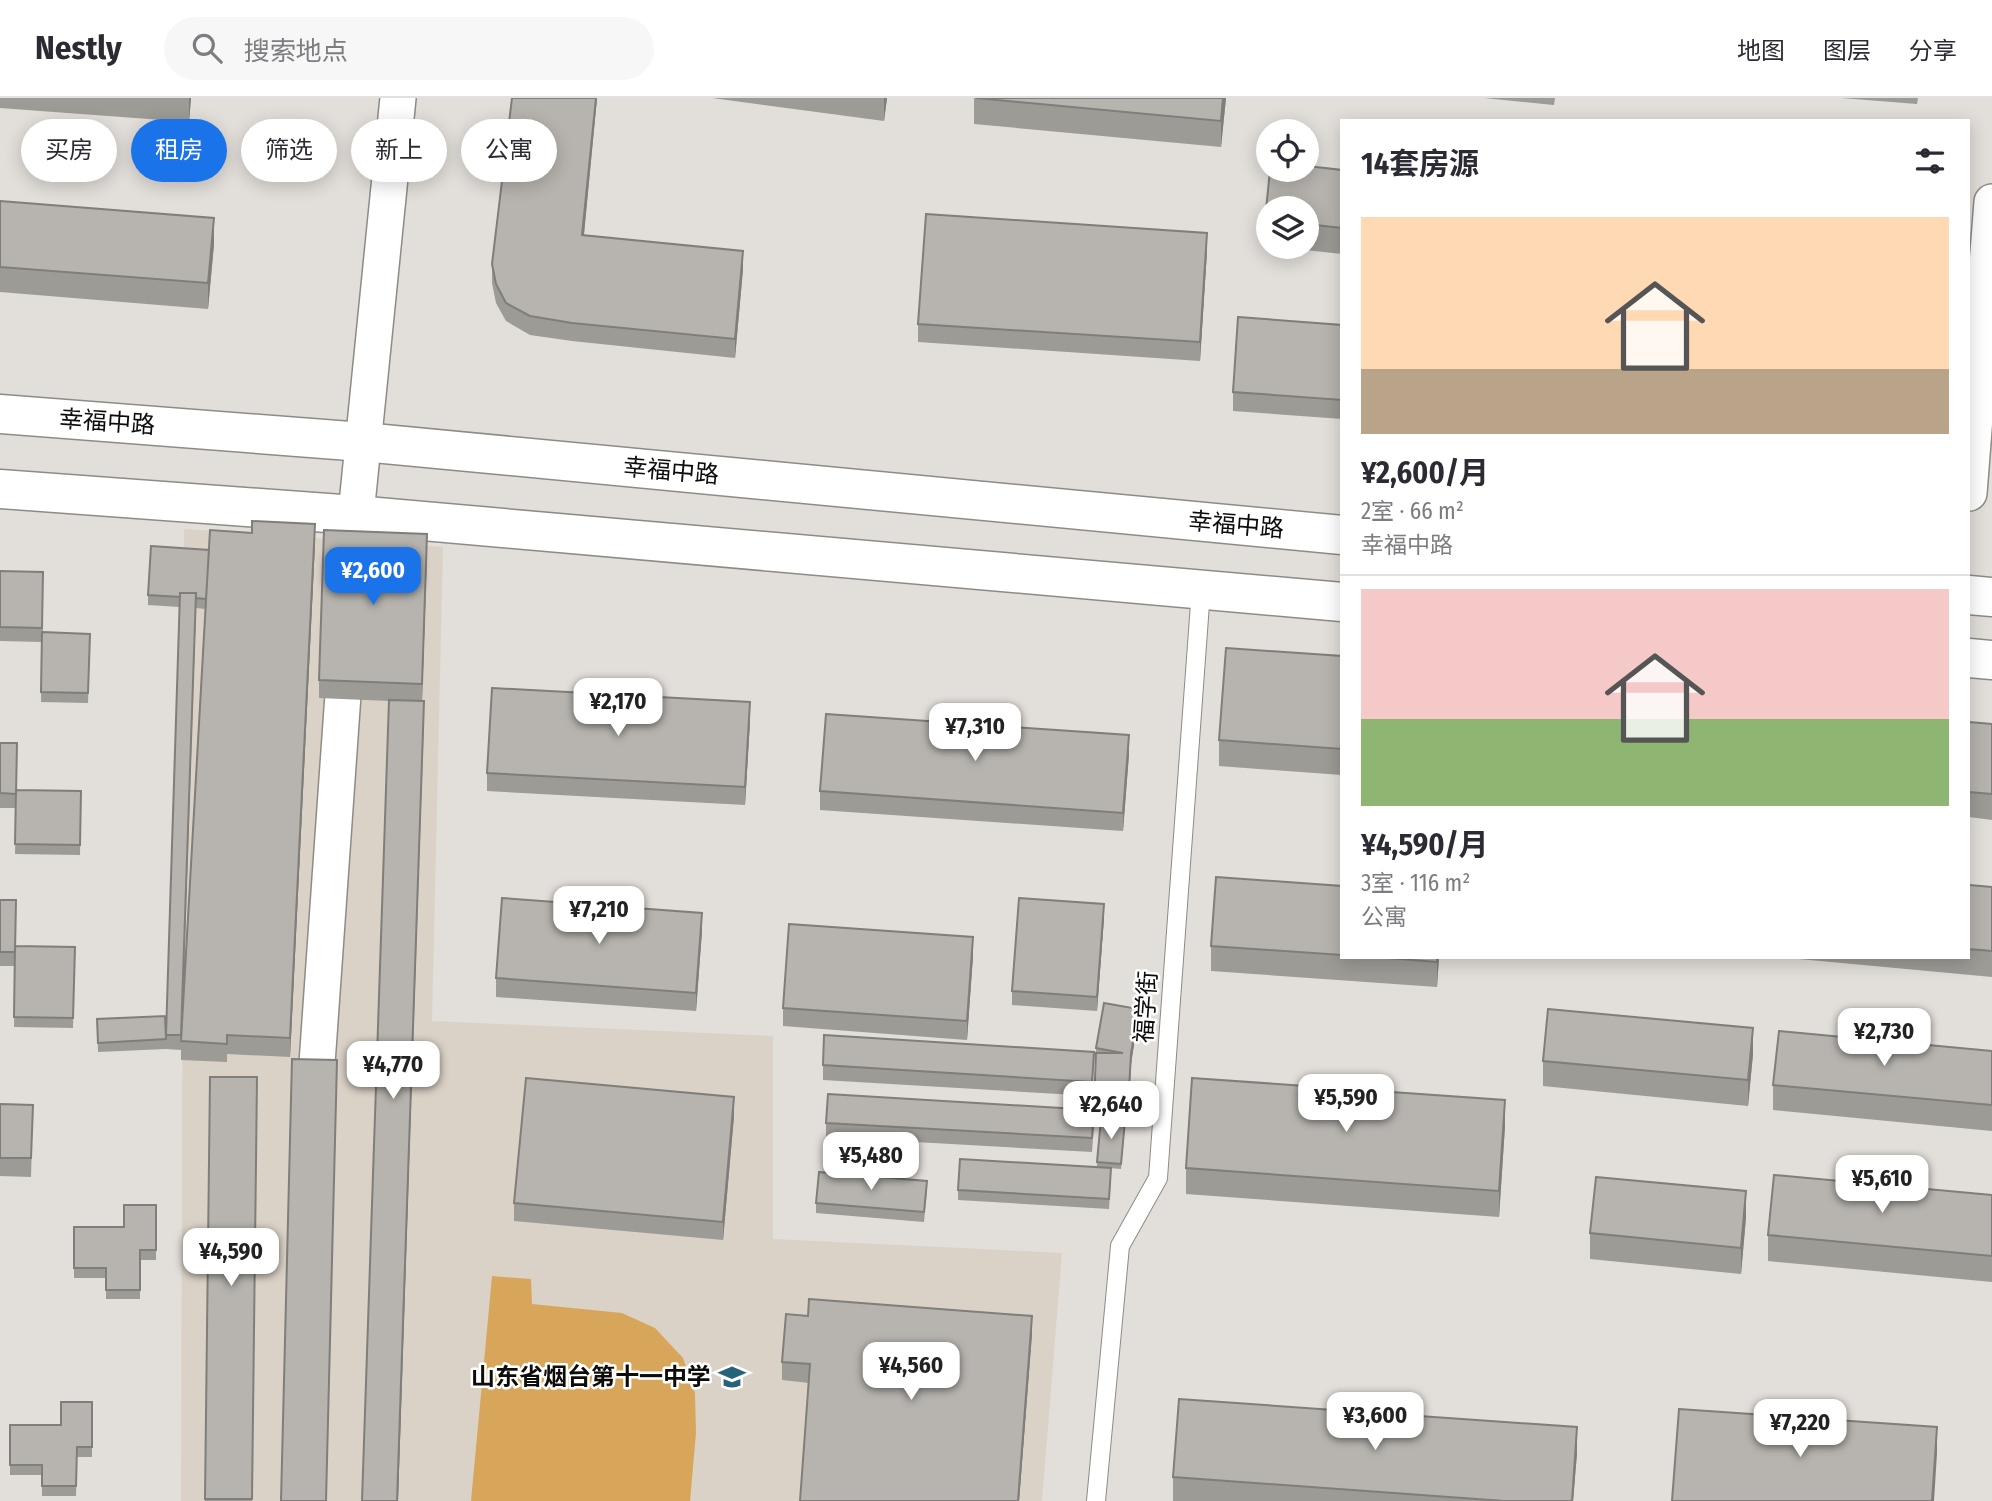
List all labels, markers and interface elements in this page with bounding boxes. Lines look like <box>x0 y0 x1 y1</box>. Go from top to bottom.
search box <box>164 17 654 80</box>
text: Nestly <box>35 28 122 68</box>
icon: search <box>188 29 226 67</box>
text: 搜索地点 <box>244 36 348 67</box>
text: 地图 <box>1737 37 1785 65</box>
text: 图层 <box>1823 37 1871 65</box>
text: 分享 <box>1909 37 1957 65</box>
chip: 买房 <box>21 119 117 182</box>
chip: 租房 <box>131 119 227 182</box>
chip: 筛选 <box>241 119 337 182</box>
chip: 新上 <box>351 119 447 182</box>
chip: 公寓 <box>461 119 557 182</box>
map controls <box>1256 119 1319 259</box>
button: locate <box>1256 119 1319 182</box>
icon: filters <box>1911 142 1949 180</box>
text: 14套房源 <box>1361 146 1479 182</box>
button: layers <box>1256 196 1319 259</box>
icon: home <box>1592 263 1718 389</box>
street label: 幸福中路 <box>58 405 156 439</box>
street label: 幸福中路 <box>622 453 720 489</box>
text: ¥2,600/月 <box>1361 455 1489 491</box>
text: 2室 · 66 m² <box>1361 497 1464 525</box>
street label: 幸福中路 <box>1187 507 1285 543</box>
text: 幸福中路 <box>1361 531 1453 559</box>
pin: ¥2,600 <box>316 547 430 607</box>
text: ¥2,600 <box>341 556 405 584</box>
icon: home <box>1592 635 1718 761</box>
pin: ¥2,170 <box>561 678 675 738</box>
text: ¥2,170 <box>590 687 646 715</box>
pin: ¥7,310 <box>918 704 1032 763</box>
text: ¥7,310 <box>945 712 1005 740</box>
text: ¥4,590/月 <box>1361 827 1489 863</box>
text: 3室 · 116 m² <box>1361 869 1470 897</box>
pin: ¥7,210 <box>542 886 656 946</box>
text: ¥7,210 <box>569 895 629 923</box>
text: 公寓 <box>1361 903 1407 931</box>
street label: 福学街 <box>1130 970 1162 1044</box>
pin: ¥2,730 <box>1827 1009 1941 1068</box>
text: ¥2,730 <box>1854 1017 1914 1045</box>
pin: ¥4,770 <box>336 1042 450 1101</box>
text: ¥4,770 <box>363 1050 423 1078</box>
pin: ¥5,590 <box>1289 1074 1403 1134</box>
pin: ¥2,640 <box>1054 1082 1168 1141</box>
text: ¥5,590 <box>1314 1083 1378 1111</box>
text: ¥2,640 <box>1079 1090 1143 1118</box>
pin: ¥5,480 <box>814 1132 928 1192</box>
text: ¥5,480 <box>839 1141 903 1169</box>
pin: ¥5,610 <box>1825 1156 1939 1215</box>
text: ¥5,610 <box>1851 1164 1913 1192</box>
pin: ¥4,590 <box>174 1228 288 1288</box>
text: ¥4,590 <box>199 1237 263 1265</box>
pin: ¥4,560 <box>854 1342 968 1402</box>
text: ¥4,560 <box>879 1351 943 1379</box>
school or university icon: 山东省烟台第十一中学 <box>717 1362 747 1392</box>
place label: 山东省烟台第十一中学 <box>471 1363 711 1391</box>
pin: ¥3,600 <box>1318 1392 1432 1452</box>
pin: ¥7,220 <box>1743 1400 1857 1459</box>
text: ¥3,600 <box>1343 1401 1407 1429</box>
text: ¥7,220 <box>1770 1408 1830 1436</box>

